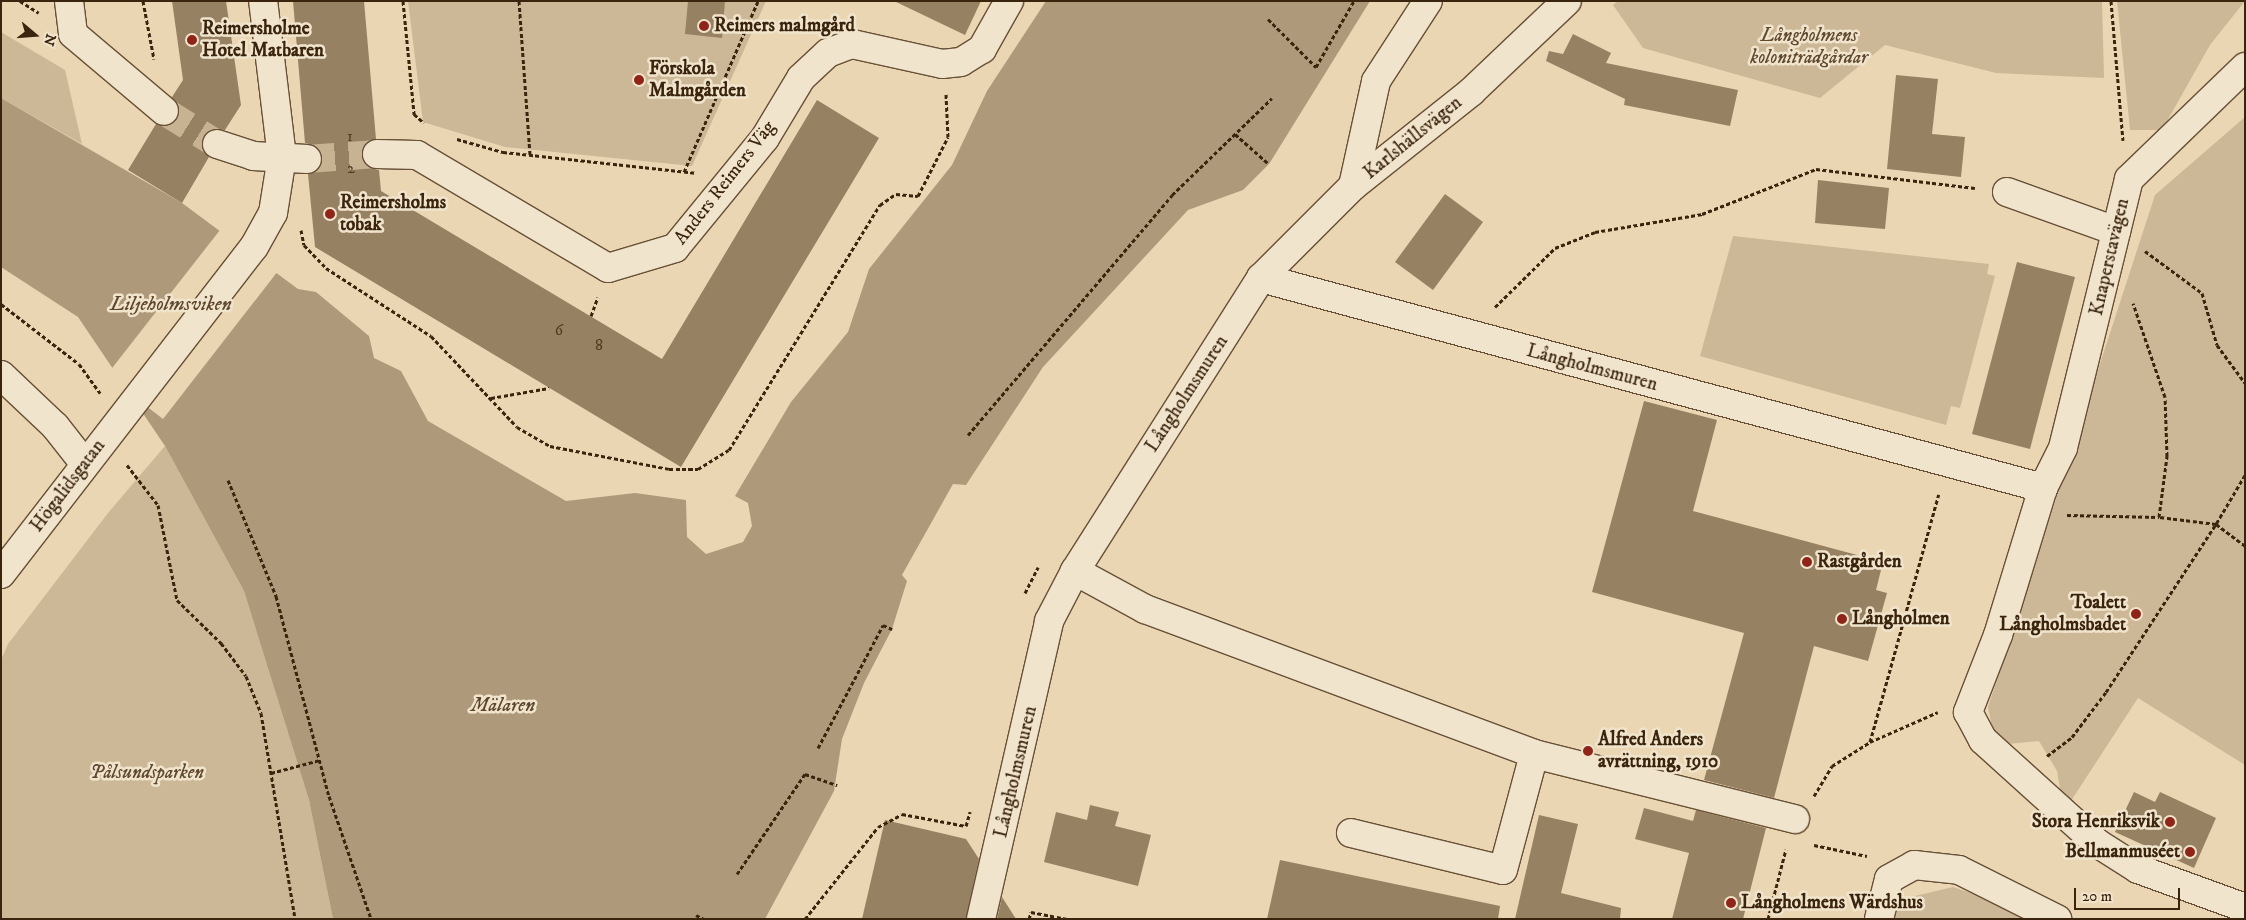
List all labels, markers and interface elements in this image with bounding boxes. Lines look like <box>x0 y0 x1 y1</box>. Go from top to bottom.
north arrow <box>10 10 60 60</box>
place label: Reimers malmgård <box>714 15 855 37</box>
place label: Reimersholme Hotel Matbaren <box>202 18 324 62</box>
marker: Reimers malmgård <box>698 20 710 32</box>
park label: Långholmens koloniträdgårdar <box>1750 25 1868 69</box>
text: N <box>39 31 60 48</box>
marker: Reimersholme Hotel Matbaren <box>186 34 198 46</box>
place label: Förskola Malmgården <box>649 58 746 102</box>
marker: Förskola Malmgården <box>633 74 645 86</box>
street label: Karlshällsvägen <box>1359 91 1467 185</box>
street label: Anders Reimers Väg <box>670 117 780 249</box>
house number: 1 <box>347 126 353 146</box>
house number: 2 <box>347 158 355 178</box>
place label: Reimersholms tobak <box>340 192 446 236</box>
street label: Knaperstavägen <box>2085 196 2135 318</box>
marker: Reimersholms tobak <box>324 208 336 220</box>
water label: Liljeholmsviken <box>110 292 232 316</box>
house number: 6 <box>555 320 563 340</box>
street label: Långholmsmuren <box>1141 331 1233 457</box>
house number: 8 <box>595 335 603 355</box>
street label: Långholmsmuren <box>1524 340 1660 396</box>
street label: Högalidsgatan <box>26 435 110 537</box>
place label: Rastgården <box>1817 551 1902 573</box>
marker: Rastgården <box>1801 556 1813 568</box>
place label: Toalett Långholmsbadet <box>1999 592 2126 636</box>
place label: Långholmen <box>1852 608 1950 630</box>
marker: Toalett Långholmsbadet <box>2130 608 2142 620</box>
marker: Långholmen <box>1836 613 1848 625</box>
water label: Mälaren <box>471 693 535 717</box>
street label: Långholmsmuren <box>990 704 1042 840</box>
place label: Alfred Anders avrättning, 1910 <box>1598 729 1718 773</box>
marker: Alfred Anders avrättning, 1910 <box>1582 745 1594 757</box>
park label: Pålsundsparken <box>90 762 204 784</box>
place label: Stora Henriksvik <box>2032 811 2160 833</box>
marker: Stora Henriksvik <box>2164 816 2176 828</box>
place label: Bellmanmuséet <box>2065 841 2180 863</box>
marker: Bellmanmuséet <box>2184 846 2196 858</box>
scale bar <box>2076 878 2182 910</box>
text: 20 m <box>2082 887 2112 906</box>
place label: Långholmens Wärdshus <box>1741 892 1923 914</box>
marker: Långholmens Wärdshus <box>1725 897 1737 909</box>

